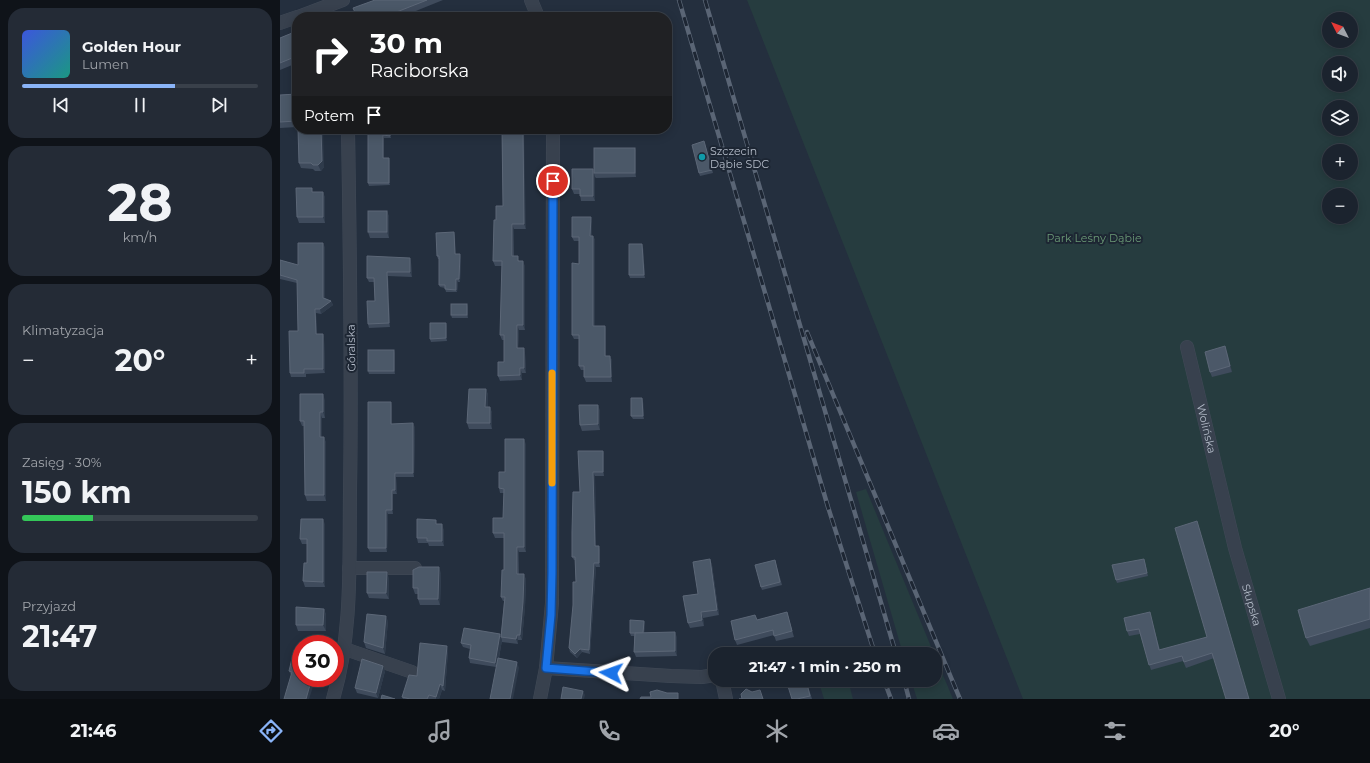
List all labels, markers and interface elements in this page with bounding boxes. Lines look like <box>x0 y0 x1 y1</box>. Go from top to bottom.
north arrow <box>1322 12 1358 48</box>
map controls <box>1322 12 1358 224</box>
text: 30 m <box>370 26 443 60</box>
icon: right <box>304 28 356 80</box>
text: Golden Hour <box>82 37 181 56</box>
text: Lumen <box>82 56 129 72</box>
button: sound <box>1322 56 1358 92</box>
text: Raciborska <box>370 60 469 82</box>
icon: previous <box>50 94 72 116</box>
icon: pause <box>129 94 151 116</box>
icon: next <box>208 94 230 116</box>
button: layers <box>1322 100 1358 136</box>
icon: arrive <box>363 104 385 126</box>
text: Potem <box>304 106 355 125</box>
place label: Szczecin Dąbie SDC <box>710 144 769 171</box>
button: + <box>1322 144 1358 180</box>
marker: Szczecin Dąbie SDC <box>697 152 707 162</box>
pin <box>536 164 570 198</box>
icon: arrive <box>542 170 564 192</box>
text: 28 <box>107 171 173 234</box>
button: − <box>1322 188 1358 224</box>
text: km/h <box>123 229 157 245</box>
park label: Park Leśny Dąbie <box>1046 231 1142 245</box>
text: Klimatyzacja <box>22 322 104 338</box>
street label: Góralska <box>344 324 358 372</box>
text: 20° <box>115 342 165 379</box>
text: − <box>22 347 35 374</box>
text: + <box>245 347 258 374</box>
street label: Wolińska <box>1194 403 1219 455</box>
text: Zasięg · 30% <box>22 454 102 470</box>
text: 150 km <box>22 474 131 511</box>
street label: Słupska <box>1239 582 1264 628</box>
text: Przyjazd <box>22 598 76 614</box>
text: 21:47 <box>22 618 97 655</box>
speed limit sign: 30 <box>292 635 344 687</box>
position arrow <box>590 652 632 694</box>
text: 21:47 · 1 min · 250 m <box>749 657 901 676</box>
icon: directions <box>257 717 285 745</box>
icon: music <box>426 717 454 745</box>
icon: phone <box>595 717 623 745</box>
icon: climate <box>763 717 791 745</box>
icon: car <box>932 717 960 745</box>
icon: filters <box>1101 717 1129 745</box>
text: 21:46 <box>70 720 117 742</box>
text: 20° <box>1269 720 1300 742</box>

